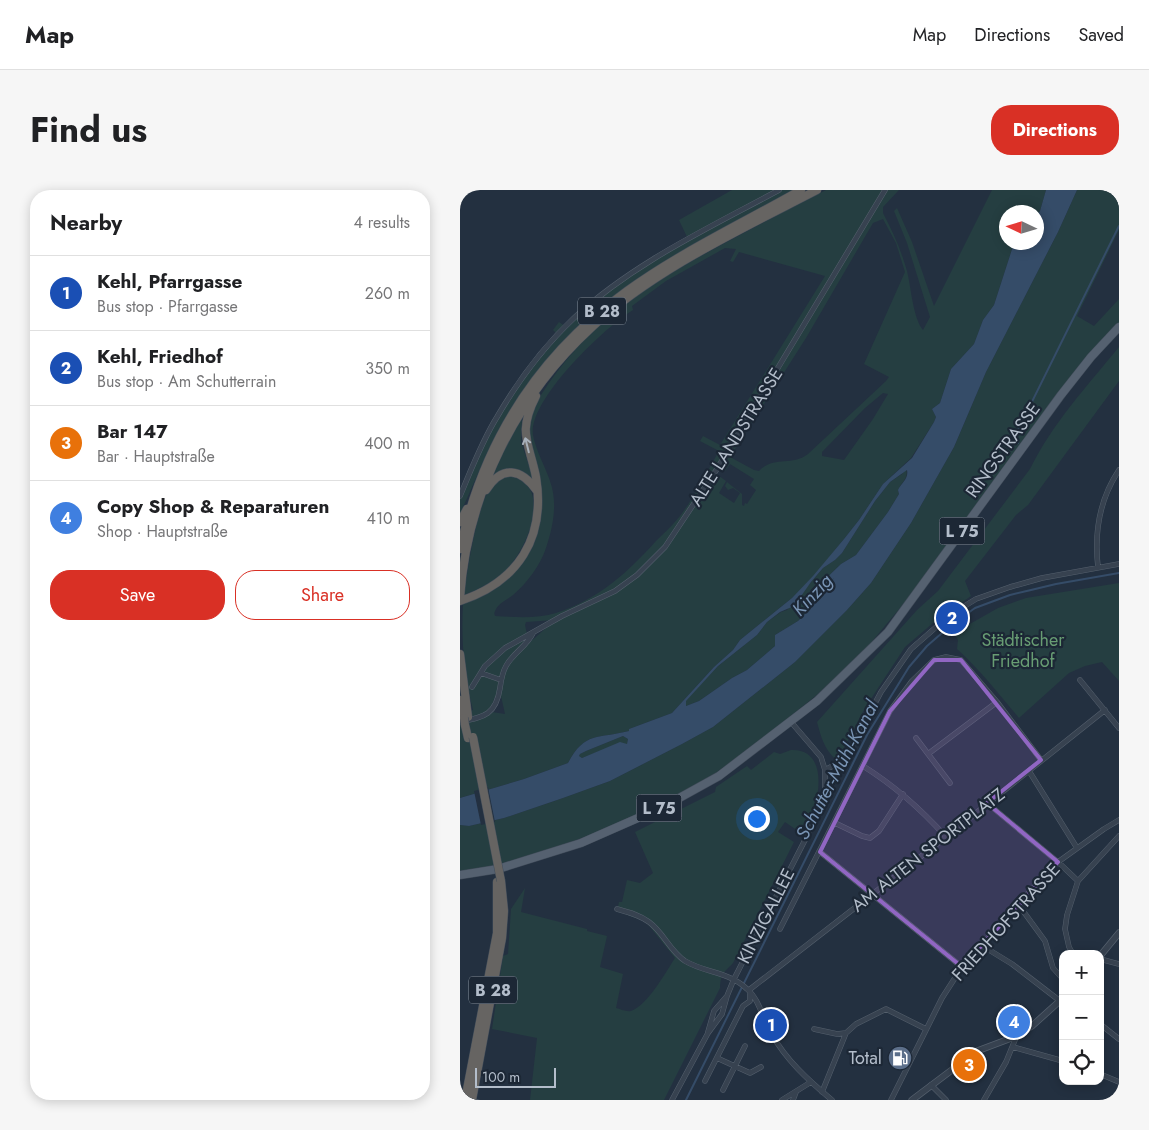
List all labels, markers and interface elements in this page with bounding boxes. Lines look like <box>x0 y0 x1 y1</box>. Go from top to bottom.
text: Map <box>25 17 74 52</box>
text: Map <box>913 22 946 48</box>
text: Directions <box>974 22 1050 48</box>
text: Saved <box>1078 22 1124 48</box>
text: Find us <box>30 105 147 155</box>
button: Directions <box>991 105 1119 155</box>
north arrow <box>999 205 1044 250</box>
text: Nearby <box>50 208 122 238</box>
text: 4 results <box>354 211 410 234</box>
text: Kehl, Pfarrgasse <box>97 268 242 295</box>
text: 1 <box>62 282 70 305</box>
text: 260 m <box>365 282 410 305</box>
text: Bus stop · Pfarrgasse <box>97 295 238 318</box>
road number: B 28 <box>578 298 626 324</box>
text: Kehl, Friedhof <box>97 343 223 370</box>
text: 2 <box>61 357 71 380</box>
text: 350 m <box>365 357 410 380</box>
street label: ALTE LANDSTRASSE <box>683 363 789 511</box>
text: Bus stop · Am Schutterrain <box>97 370 276 393</box>
street label: RINGSTRASSE <box>960 397 1046 503</box>
text: Bar 147 <box>97 418 168 445</box>
text: 3 <box>61 432 71 455</box>
text: 400 m <box>364 432 410 455</box>
one-way arrow <box>522 438 531 454</box>
text: Bar · Hauptstraße <box>97 445 215 468</box>
text: Copy Shop & Reparaturen <box>97 493 329 520</box>
text: 4 <box>60 507 72 530</box>
text: 410 m <box>367 507 410 530</box>
road number: L 75 <box>940 518 984 544</box>
text: Shop · Hauptstraße <box>97 520 228 543</box>
water label: Kinzig <box>786 568 839 622</box>
button: Save <box>50 570 225 620</box>
button: Share <box>235 570 410 620</box>
pin: 2 <box>936 599 968 637</box>
park label: Städtischer Friedhof <box>982 627 1065 674</box>
water label: Schutter-Mühl-Kanal <box>789 695 886 845</box>
street label: AM ALTEN SPORTPLATZ <box>846 782 1010 918</box>
road number: L 75 <box>636 794 682 822</box>
your location <box>744 806 770 832</box>
street label: FRIEDHOFSTRASSE <box>946 857 1066 987</box>
street label: KINZIGALLEE <box>731 864 801 968</box>
map controls <box>1059 950 1104 1085</box>
button: + <box>1059 950 1104 995</box>
road number: B 28 <box>469 976 517 1004</box>
button: − <box>1059 995 1104 1040</box>
pin: 4 <box>998 1003 1030 1041</box>
pin: 1 <box>755 1006 787 1044</box>
button: locate <box>1059 1040 1104 1085</box>
place label: Total <box>848 1045 882 1071</box>
fuel station icon: Total <box>887 1045 913 1071</box>
pin: 3 <box>953 1046 985 1084</box>
scale bar <box>475 1065 556 1088</box>
text: 100 m <box>482 1067 520 1087</box>

